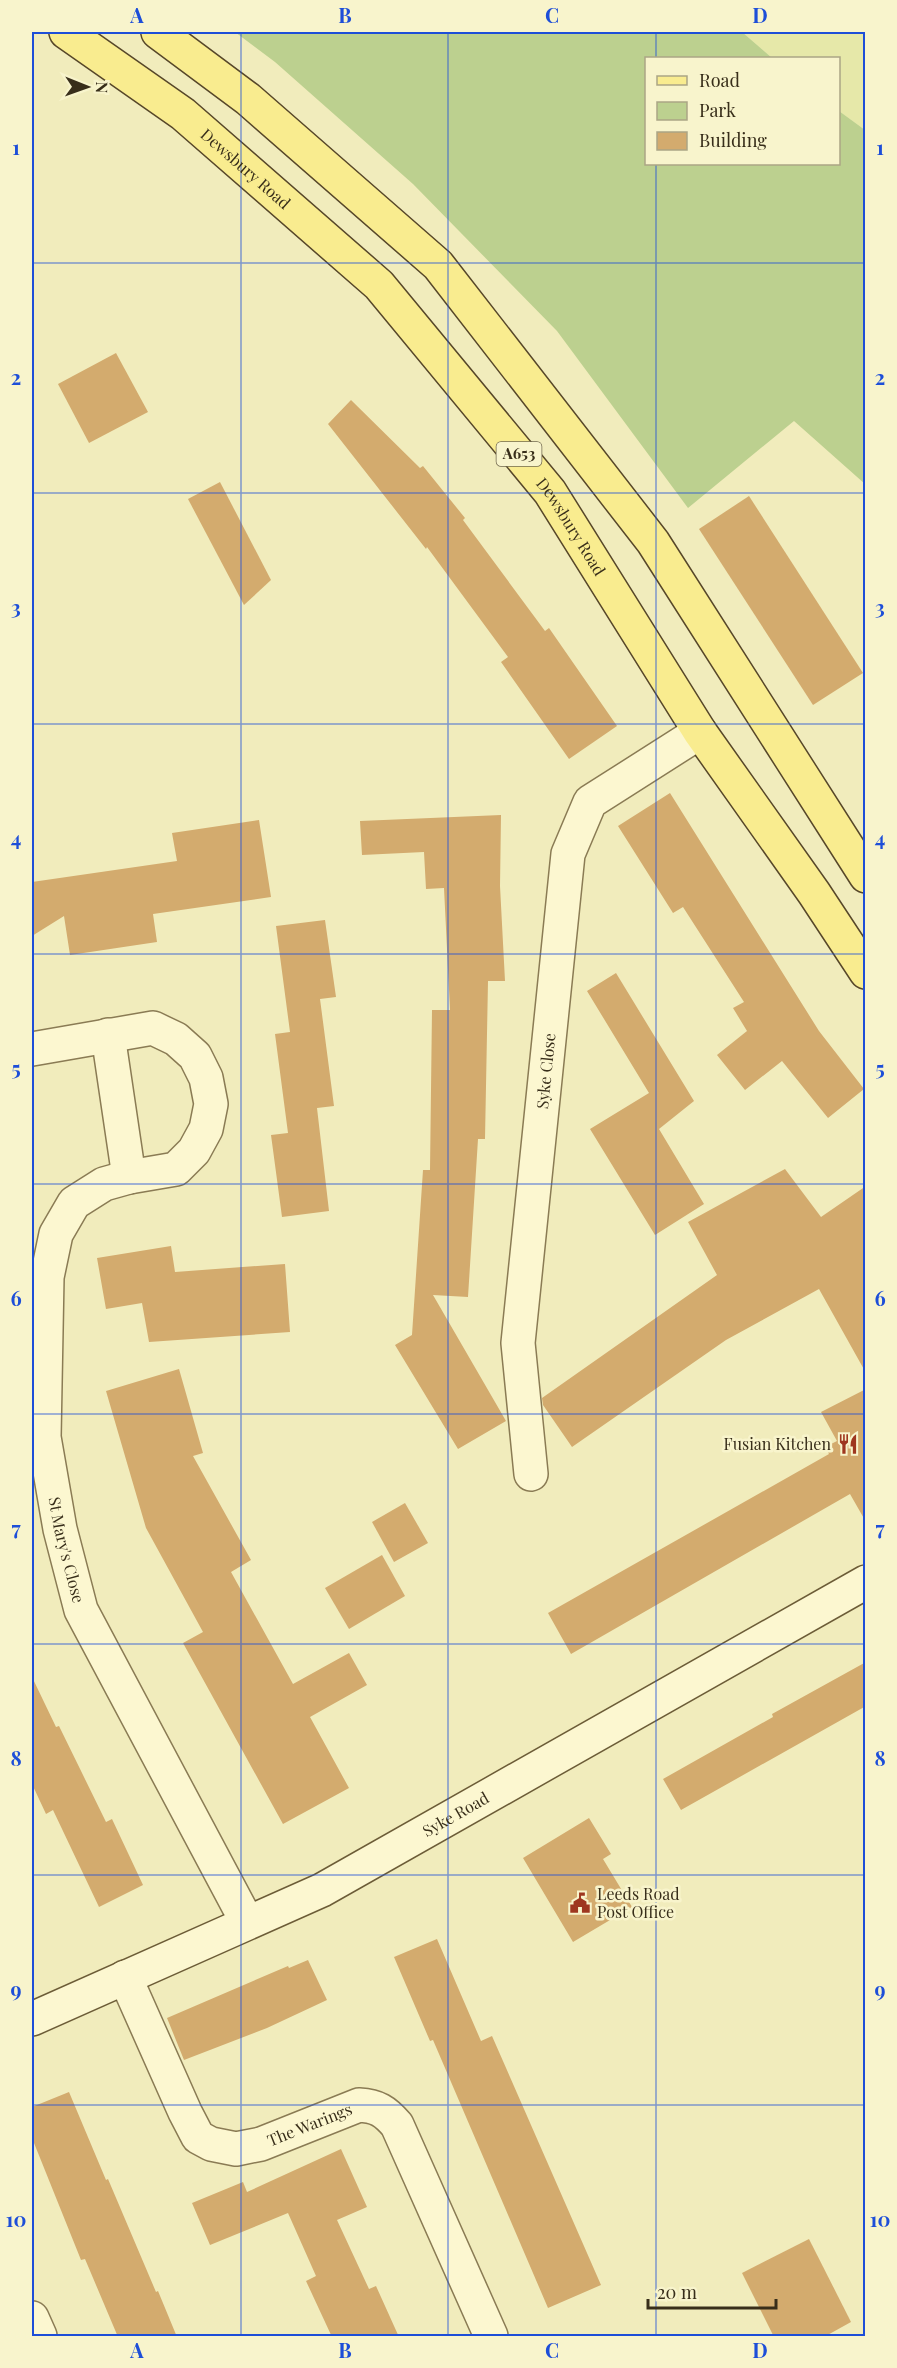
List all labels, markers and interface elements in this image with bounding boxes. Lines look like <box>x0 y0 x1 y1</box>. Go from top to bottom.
text: A <box>129 1 144 28</box>
text: B <box>338 1 352 28</box>
text: C <box>545 1 559 28</box>
text: D <box>752 1 768 28</box>
north arrow <box>57 57 117 117</box>
legend <box>645 57 840 165</box>
text: Road <box>699 68 740 92</box>
text: N <box>92 81 113 94</box>
text: Park <box>699 98 736 122</box>
street label: Dewsbury Road <box>197 123 295 213</box>
text: Building <box>699 128 767 152</box>
text: 1 <box>12 133 20 160</box>
text: 1 <box>876 133 884 160</box>
text: 2 <box>11 363 21 390</box>
text: 2 <box>875 363 885 390</box>
road number: A653 <box>496 442 542 466</box>
street label: Dewsbury Road <box>532 473 611 579</box>
text: 3 <box>11 593 21 620</box>
text: 3 <box>875 593 885 620</box>
text: 4 <box>11 824 21 851</box>
text: 4 <box>875 824 885 851</box>
street label: Syke Close <box>531 1032 560 1110</box>
text: 5 <box>11 1054 21 1081</box>
text: 5 <box>875 1054 885 1081</box>
text: 6 <box>10 1284 22 1311</box>
text: 6 <box>874 1284 886 1311</box>
restaurant icon: Fusian Kitchen <box>836 1432 860 1456</box>
place label: Fusian Kitchen <box>724 1433 831 1454</box>
street label: St Mary's Close <box>45 1495 90 1605</box>
text: 7 <box>11 1514 21 1541</box>
text: 7 <box>875 1514 885 1541</box>
text: 8 <box>10 1744 22 1771</box>
text: 8 <box>874 1744 886 1771</box>
street label: Syke Road <box>418 1787 492 1841</box>
place label: Leeds Road Post Office <box>597 1883 679 1922</box>
public building icon: Leeds Road Post Office <box>568 1891 592 1915</box>
text: 9 <box>10 1975 22 2002</box>
text: 9 <box>874 1975 886 2002</box>
street label: The Warings <box>264 2098 355 2150</box>
text: 10 <box>6 2205 26 2232</box>
text: 10 <box>870 2205 890 2232</box>
scale bar <box>648 2272 776 2310</box>
text: 20 m <box>657 2280 697 2304</box>
text: A <box>129 2336 144 2363</box>
text: B <box>338 2336 352 2363</box>
text: C <box>545 2336 559 2363</box>
text: D <box>752 2336 768 2363</box>

